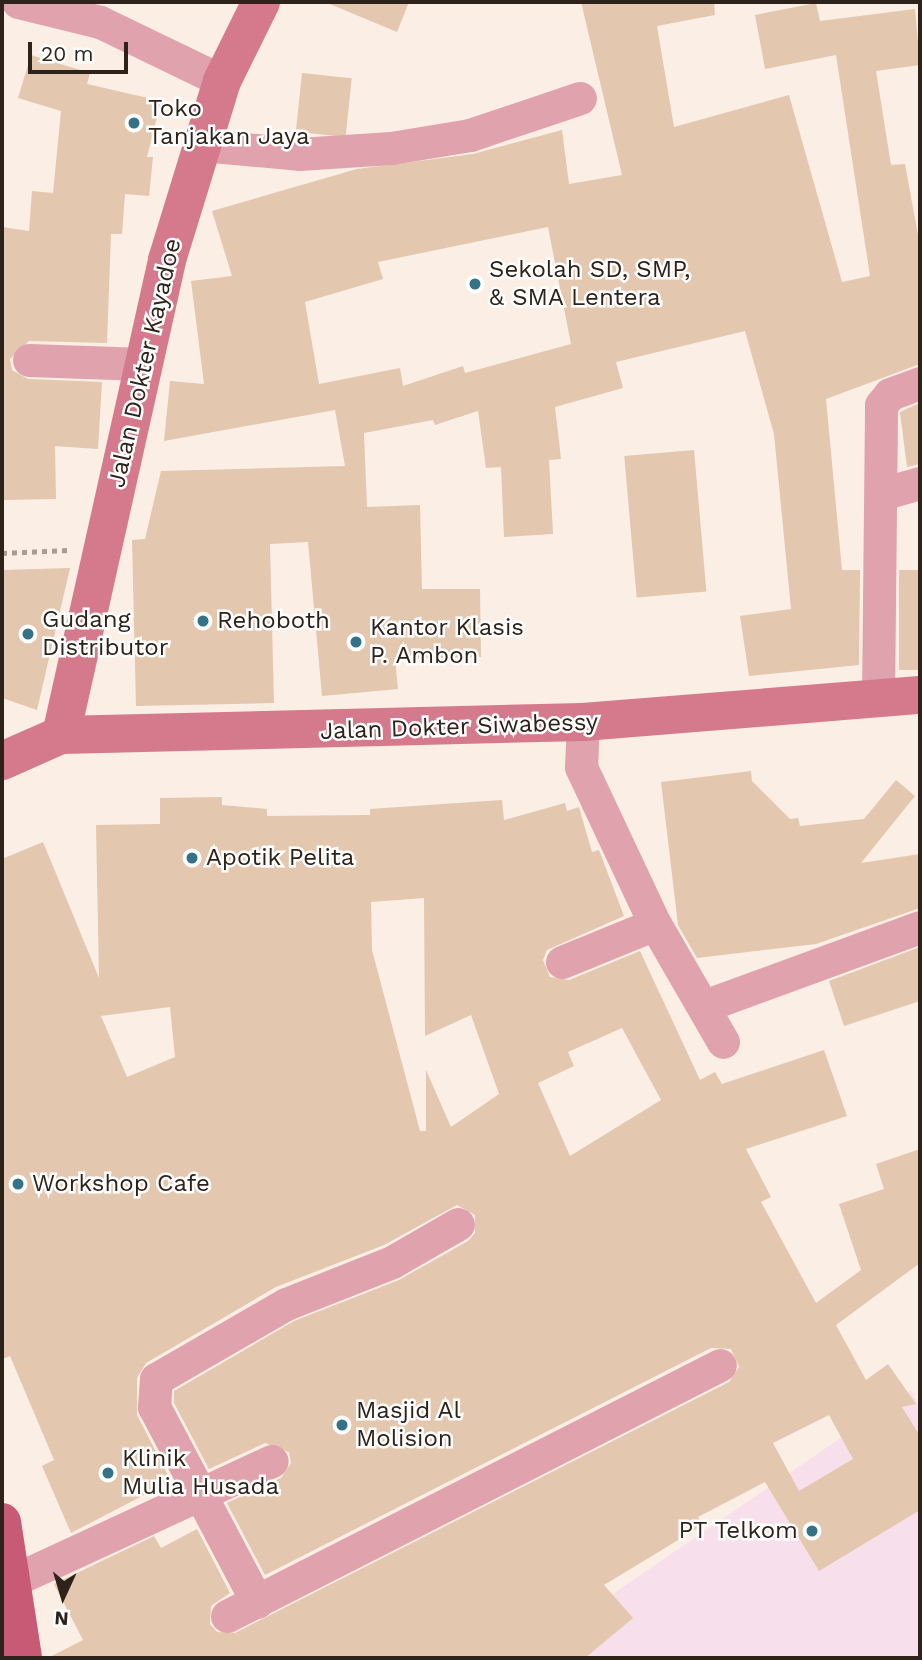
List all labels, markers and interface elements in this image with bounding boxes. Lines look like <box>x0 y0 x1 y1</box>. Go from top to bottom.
scale bar <box>32 28 131 72</box>
text: 20 m <box>41 41 93 66</box>
place label: Toko Tanjakan Jaya <box>148 95 310 151</box>
marker: Toko Tanjakan Jaya <box>126 115 142 131</box>
street label: Jalan Dokter Kayadoe <box>102 235 188 491</box>
place label: Sekolah SD, SMP, & SMA Lentera <box>489 256 690 312</box>
marker: Sekolah SD, SMP, & SMA Lentera <box>467 276 483 292</box>
place label: Gudang Distributor <box>42 606 169 662</box>
place label: Rehoboth <box>217 607 330 635</box>
marker: Rehoboth <box>195 613 211 629</box>
place label: Kantor Klasis P. Ambon <box>370 614 524 670</box>
marker: Gudang Distributor <box>20 626 36 642</box>
marker: Kantor Klasis P. Ambon <box>348 634 364 650</box>
street label: Jalan Dokter Siwabessy <box>319 708 599 746</box>
place label: Apotik Pelita <box>206 844 355 872</box>
marker: Apotik Pelita <box>184 850 200 866</box>
place label: Workshop Cafe <box>32 1170 210 1198</box>
marker: Workshop Cafe <box>10 1176 26 1192</box>
place label: Masjid Al Molision <box>356 1397 462 1453</box>
marker: Masjid Al Molision <box>334 1417 350 1433</box>
place label: Klinik Mulia Husada <box>122 1445 280 1501</box>
marker: Klinik Mulia Husada <box>100 1465 116 1481</box>
place label: PT Telkom <box>677 1517 798 1545</box>
marker: PT Telkom <box>804 1523 820 1539</box>
north arrow <box>28 1562 98 1632</box>
text: N <box>54 1606 69 1630</box>

